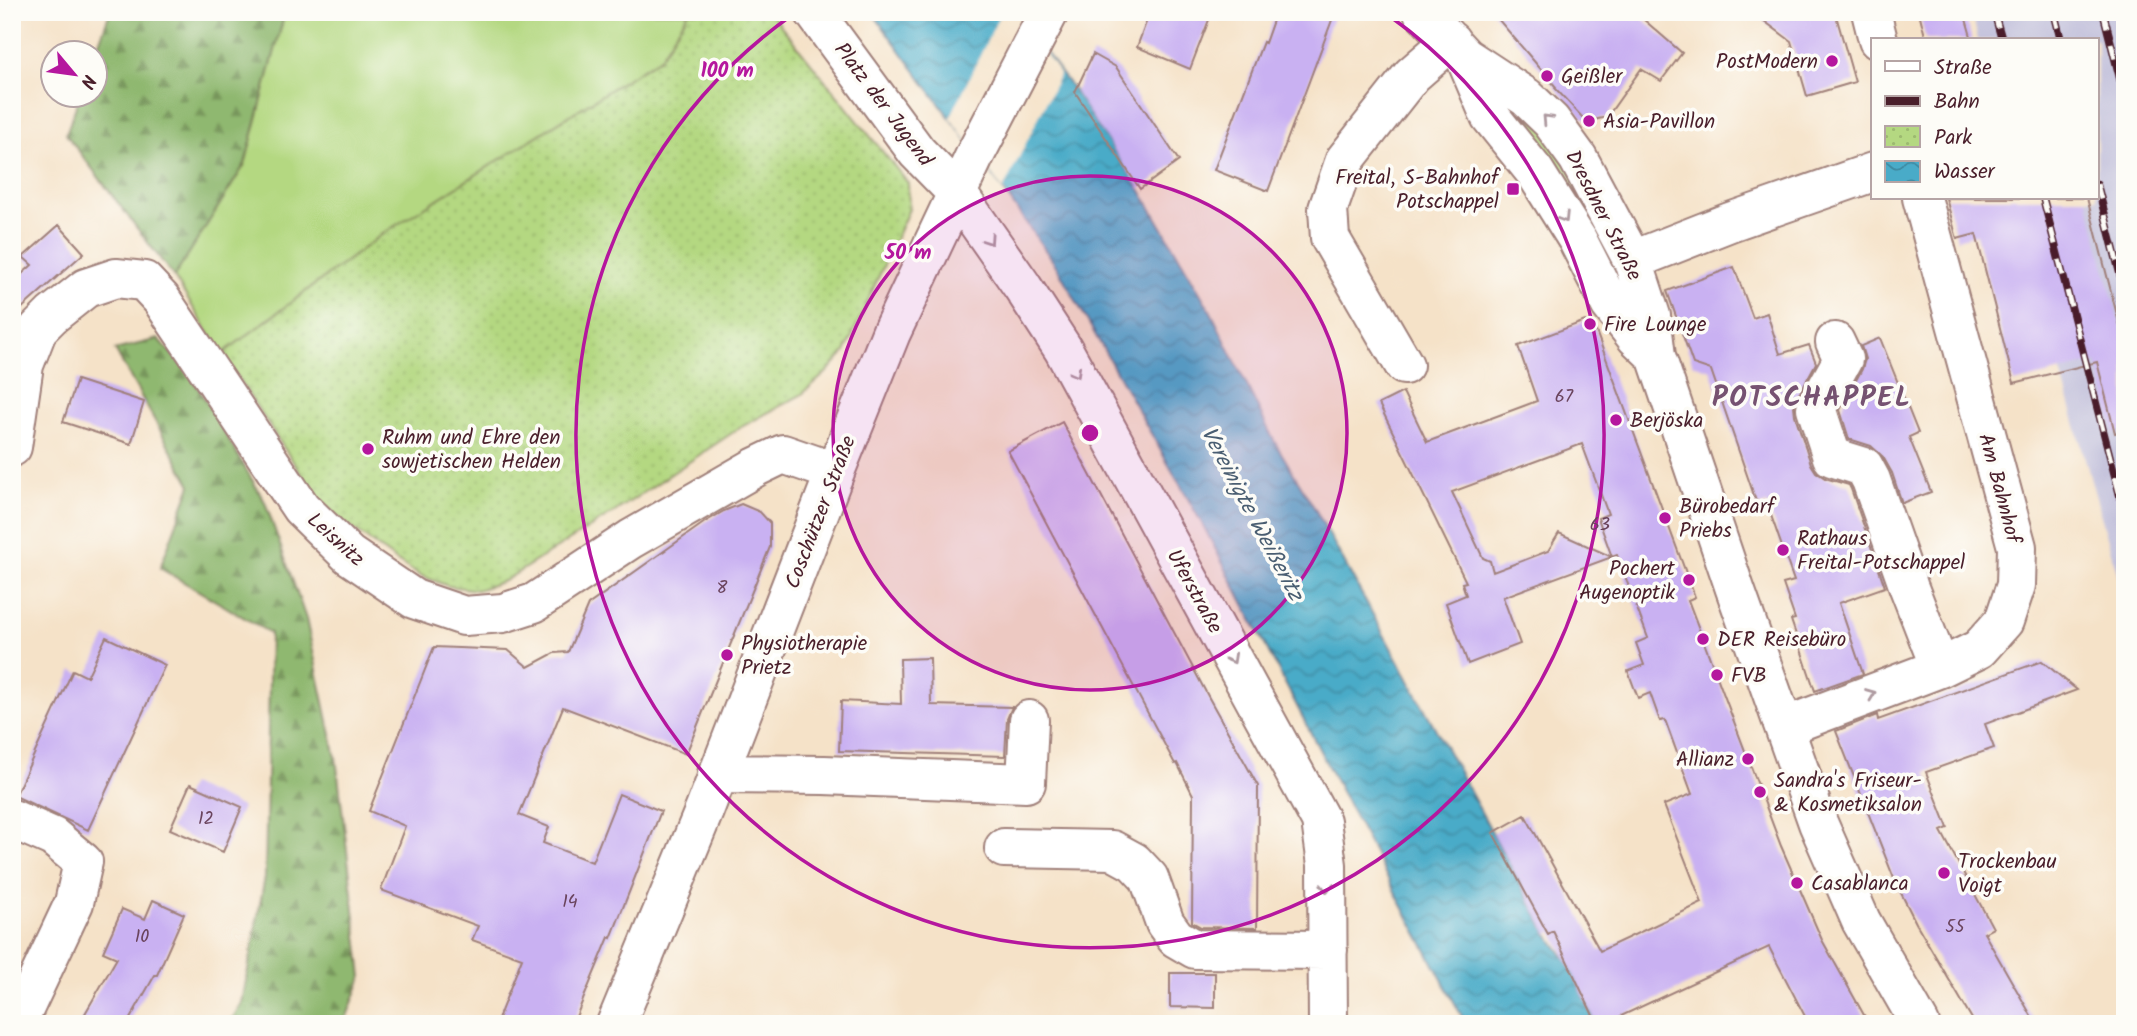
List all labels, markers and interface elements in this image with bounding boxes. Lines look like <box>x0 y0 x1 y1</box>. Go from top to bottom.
street label: Platz der Jugend <box>825 36 941 175</box>
north arrow <box>38 38 108 108</box>
legend <box>1871 38 2098 200</box>
place label: PostModern <box>1716 46 1818 79</box>
text: Straße <box>1934 52 1992 85</box>
marker: PostModern <box>1824 53 1840 69</box>
text: 100 m <box>700 55 754 88</box>
place label: Geißler <box>1561 61 1623 94</box>
marker: Geißler <box>1539 68 1555 84</box>
text: N <box>71 69 103 94</box>
text: Bahn <box>1934 86 1980 119</box>
place label: Asia-Pavillon <box>1603 106 1715 139</box>
marker: Asia-Pavillon <box>1581 113 1597 129</box>
one-way arrow <box>1543 114 1556 127</box>
text: Park <box>1934 122 1972 155</box>
street label: Dresdner Straße <box>1555 144 1650 287</box>
text: Wasser <box>1934 156 1996 189</box>
place label: Freital, S-Bahnhof Potschappel <box>1335 162 1501 219</box>
marker: Freital, S-Bahnhof Potschappel <box>1505 181 1521 197</box>
one-way arrow <box>1555 211 1568 224</box>
one-way arrow <box>981 232 993 245</box>
text: 50 m <box>884 237 931 270</box>
place label: Fire Lounge <box>1604 309 1707 342</box>
marker: Fire Lounge <box>1582 316 1598 332</box>
one-way arrow <box>1068 366 1081 378</box>
district label: POTSCHAPPEL <box>1712 376 1912 421</box>
house number: 67 <box>1555 383 1574 412</box>
place label: Berjöska <box>1630 405 1703 438</box>
marker: Berjöska <box>1608 412 1624 428</box>
water label: Vereinigte Weißeritz <box>1190 420 1313 609</box>
centre of rings <box>1078 421 1102 445</box>
place label: Ruhm und Ehre den sowjetischen Helden <box>382 422 561 479</box>
street label: Am Bahnhof <box>1968 430 2030 549</box>
street label: Coschützer Straße <box>777 431 866 594</box>
marker: Ruhm und Ehre den sowjetischen Helden <box>360 441 376 457</box>
place label: Bürobedarf Priebs <box>1679 491 1777 548</box>
street label: Leisnitz <box>299 505 371 575</box>
marker: Bürobedarf Priebs <box>1657 510 1673 526</box>
house number: 63 <box>1590 511 1610 540</box>
place label: Rathaus Freital-Potschappel <box>1797 523 1965 580</box>
marker: Rathaus Freital-Potschappel <box>1775 542 1791 558</box>
street label: Uferstraße <box>1157 543 1231 641</box>
place label: Pochert Augenoptik <box>1579 553 1676 610</box>
marker: Pochert Augenoptik <box>1681 572 1697 588</box>
house number: 8 <box>717 574 728 603</box>
place label: DER Reisebüro <box>1717 624 1846 657</box>
place label: Physiotherapie Prietz <box>741 628 868 685</box>
marker: DER Reisebüro <box>1695 631 1711 647</box>
marker: Physiotherapie Prietz <box>719 647 735 663</box>
one-way arrow <box>1224 651 1237 664</box>
place label: FVB <box>1731 660 1767 693</box>
marker: FVB <box>1709 667 1725 683</box>
one-way arrow <box>1864 688 1877 702</box>
place label: Allianz <box>1676 744 1734 777</box>
marker: Allianz <box>1740 751 1756 767</box>
place label: Sandra's Friseur- & Kosmetiksalon <box>1774 765 1922 822</box>
marker: Sandra's Friseur- & Kosmetiksalon <box>1752 784 1768 800</box>
house number: 12 <box>198 805 214 834</box>
place label: Trockenbau Voigt <box>1958 846 2057 903</box>
marker: Trockenbau Voigt <box>1936 865 1952 881</box>
place label: Casablanca <box>1811 868 1909 901</box>
marker: Casablanca <box>1789 875 1805 891</box>
one-way arrow <box>1319 884 1335 894</box>
house number: 14 <box>562 888 578 917</box>
house number: 55 <box>1945 913 1966 942</box>
house number: 10 <box>135 923 149 952</box>

